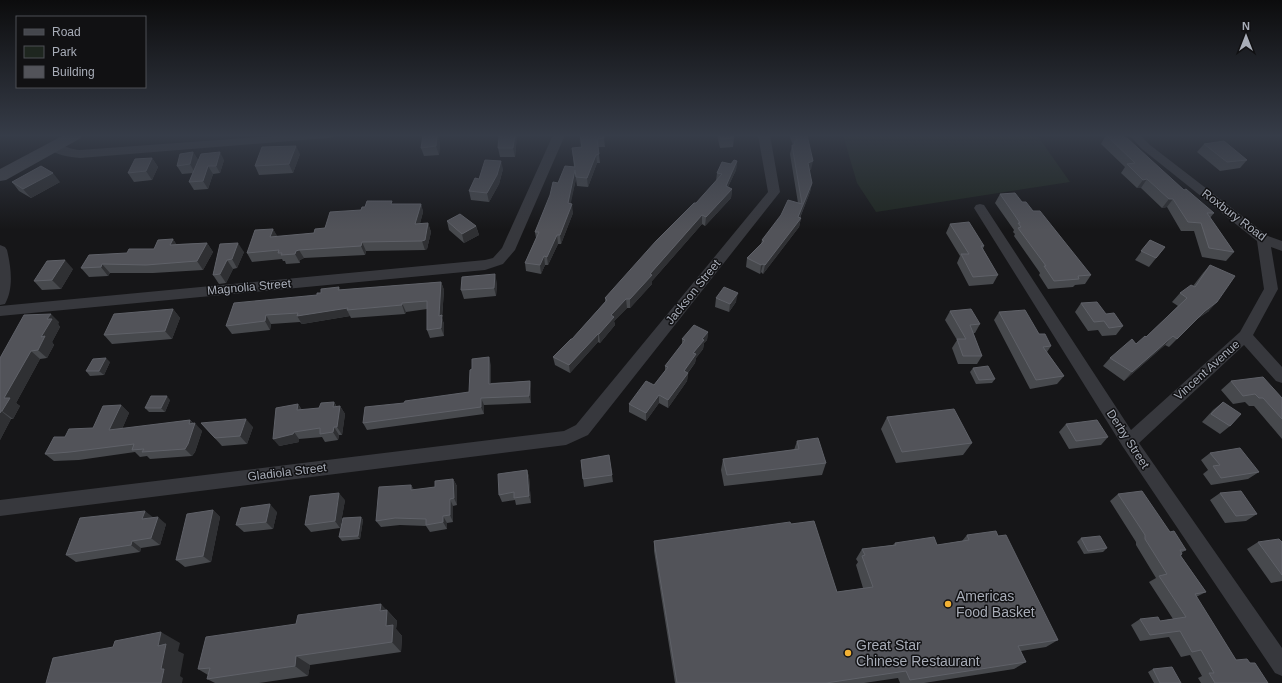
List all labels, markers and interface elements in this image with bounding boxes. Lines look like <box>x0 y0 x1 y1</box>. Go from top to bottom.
legend <box>16 16 146 88</box>
north arrow <box>1226 16 1266 56</box>
text: N <box>1242 20 1250 32</box>
text: Road <box>52 25 81 39</box>
text: Park <box>52 45 78 59</box>
text: Building <box>52 65 95 79</box>
street label: Roxbury Road <box>1199 186 1269 244</box>
street label: Jackson Street <box>663 256 724 327</box>
street label: Magnolia Street <box>207 276 292 298</box>
street label: Vincent Avenue <box>1171 337 1243 403</box>
street label: Derby Street <box>1104 407 1153 472</box>
street label: Gladiola Street <box>247 460 328 484</box>
place label: Americas Food Basket <box>956 588 1035 620</box>
marker: Americas Food Basket <box>943 599 953 609</box>
place label: Great Star Chinese Restaurant <box>856 637 980 669</box>
marker: Great Star Chinese Restaurant <box>843 648 853 658</box>

